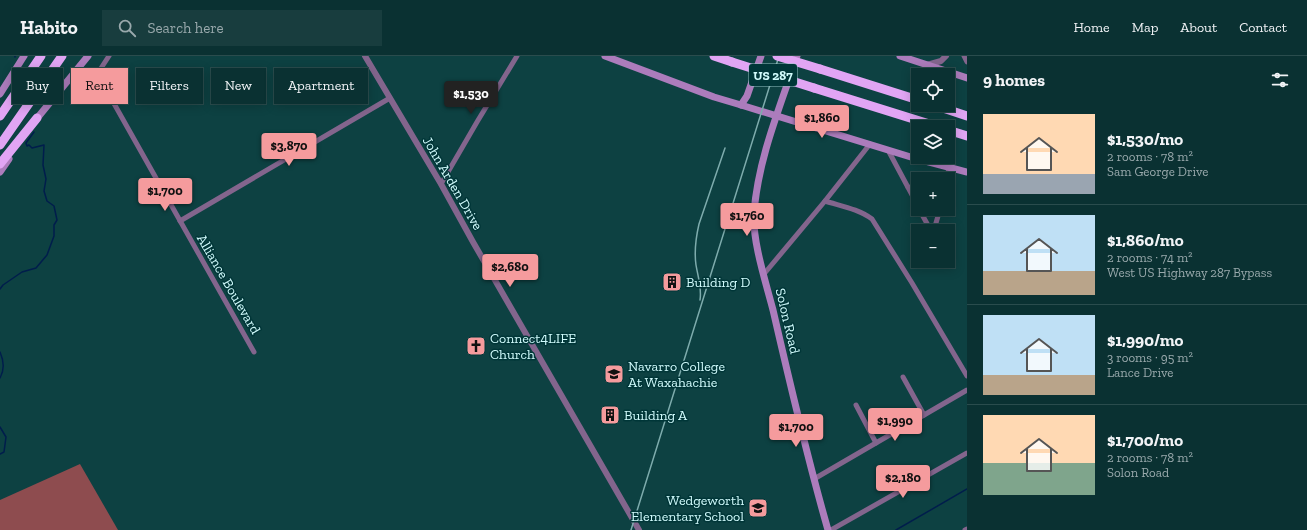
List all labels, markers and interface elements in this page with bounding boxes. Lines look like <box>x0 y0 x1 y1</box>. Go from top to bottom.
search box <box>102 10 382 46</box>
text: Habito <box>20 16 78 39</box>
icon: search <box>116 17 138 39</box>
text: Search here <box>148 19 224 37</box>
text: Home <box>1074 19 1110 36</box>
text: Map <box>1132 19 1158 36</box>
text: About <box>1180 19 1217 36</box>
text: Contact <box>1239 19 1287 36</box>
road number: US 287 <box>749 64 797 86</box>
chip: Buy <box>12 68 63 104</box>
chip: Rent <box>71 68 128 104</box>
chip: Filters <box>136 68 203 104</box>
chip: New <box>211 68 266 104</box>
chip: Apartment <box>274 68 368 104</box>
map controls <box>911 68 955 268</box>
button: locate <box>911 68 955 112</box>
icon: filters <box>1269 69 1291 91</box>
text: 9 homes <box>983 70 1045 90</box>
pin: $1,530 <box>438 81 504 115</box>
text: $1,530 <box>453 86 489 101</box>
pin: $1,860 <box>789 105 855 139</box>
text: $1,860 <box>804 110 840 125</box>
button: layers <box>911 120 955 164</box>
text: $1,530/mo <box>1107 129 1183 149</box>
icon: home <box>1015 130 1063 178</box>
pin: $3,870 <box>256 133 322 167</box>
street label: John Arden Drive <box>419 133 486 233</box>
text: $3,870 <box>270 138 308 153</box>
text: 2 rooms · 78 m² <box>1107 149 1193 164</box>
text: Sam George Drive <box>1107 164 1208 179</box>
button: + <box>911 172 955 216</box>
pin: $1,700 <box>132 178 198 212</box>
text: $1,700 <box>147 183 183 198</box>
pin: $1,760 <box>714 203 780 237</box>
text: $1,760 <box>729 208 765 223</box>
button: − <box>911 224 955 268</box>
text: $1,860/mo <box>1107 230 1184 250</box>
street label: Alliance Boulevard <box>193 231 264 337</box>
icon: home <box>1015 231 1063 279</box>
text: 2 rooms · 74 m² <box>1107 250 1193 265</box>
pin: $2,680 <box>477 254 543 288</box>
text: $2,680 <box>491 259 529 274</box>
text: West US Highway 287 Bypass <box>1107 265 1272 280</box>
building icon: Building D <box>661 271 683 293</box>
place label: Building D <box>686 274 750 291</box>
street label: Solon Road <box>772 287 803 356</box>
place label: Connect4LIFE Church <box>490 330 576 363</box>
text: $1,990/mo <box>1107 330 1184 350</box>
icon: home <box>1015 331 1063 379</box>
church icon: Connect4LIFE Church <box>465 335 487 357</box>
text: 3 rooms · 95 m² <box>1107 350 1193 365</box>
place label: Navarro College At Waxahachie <box>628 358 725 391</box>
school or university icon: Navarro College At Waxahachie <box>603 363 625 385</box>
text: Lance Drive <box>1107 365 1173 380</box>
building icon: Building A <box>599 404 621 426</box>
place label: Building A <box>624 407 688 424</box>
pin: $1,990 <box>862 408 928 442</box>
text: $1,990 <box>877 413 913 428</box>
pin: $1,700 <box>763 414 829 448</box>
text: $1,700 <box>778 419 814 434</box>
text: $1,700/mo <box>1107 430 1183 450</box>
icon: home <box>1015 431 1063 479</box>
text: 2 rooms · 78 m² <box>1107 450 1193 465</box>
pin: $2,180 <box>870 465 936 499</box>
text: Solon Road <box>1107 465 1169 480</box>
text: $2,180 <box>885 470 921 485</box>
place label: Wedgeworth Elementary School <box>631 492 744 525</box>
school or university icon: Wedgeworth Elementary School <box>747 497 769 519</box>

